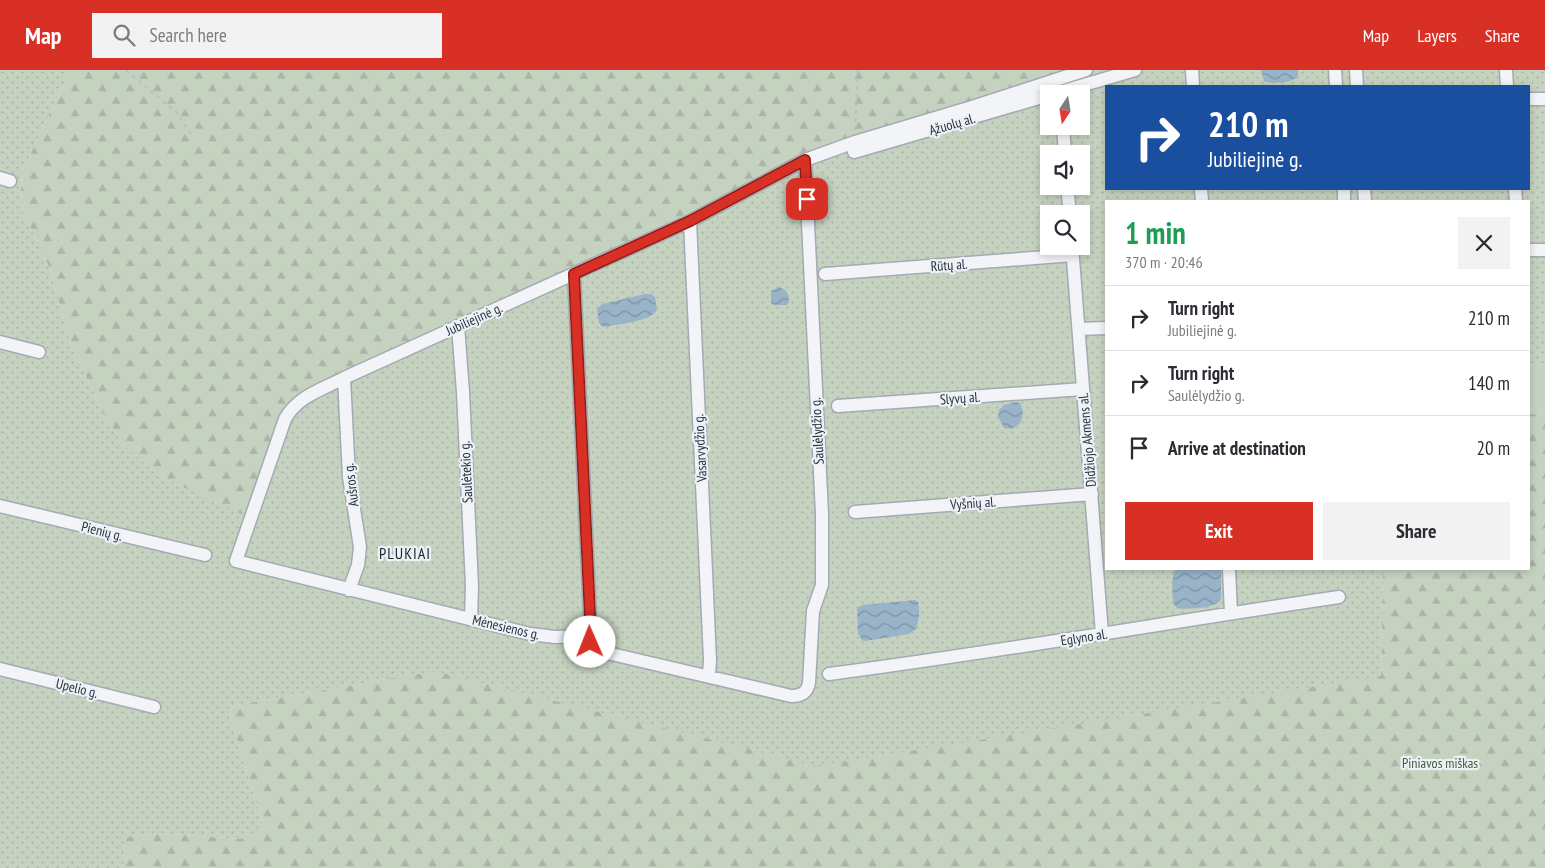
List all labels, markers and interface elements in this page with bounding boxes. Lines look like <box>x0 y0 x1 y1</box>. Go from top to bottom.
search box <box>92 13 442 58</box>
text: Map <box>25 20 62 51</box>
icon: search <box>110 21 138 49</box>
text: Search here <box>150 23 227 47</box>
text: Map <box>1363 24 1389 47</box>
text: Layers <box>1417 24 1457 47</box>
text: Share <box>1485 24 1520 47</box>
north arrow <box>1040 85 1090 135</box>
map controls <box>1040 85 1090 255</box>
text: 210 m <box>1208 101 1289 147</box>
icon: right <box>1125 105 1190 170</box>
street label: Ąžuolų al. <box>927 109 977 139</box>
button: sound <box>1040 145 1090 195</box>
text: Jubiliejinė g. <box>1208 145 1303 173</box>
pin <box>786 178 828 220</box>
icon: arrive <box>793 185 821 213</box>
button: search <box>1040 205 1090 255</box>
text: 1 min <box>1125 213 1186 252</box>
button: close <box>1458 217 1510 269</box>
text: 370 m · 20:46 <box>1125 252 1203 272</box>
street label: Rūtų al. <box>930 255 968 275</box>
text: Turn right <box>1168 296 1234 320</box>
street label: Jubiliejinė g. <box>442 299 505 340</box>
icon: right <box>1125 304 1153 332</box>
text: 210 m <box>1468 306 1510 330</box>
text: Jubiliejinė g. <box>1168 320 1237 340</box>
text: Turn right <box>1168 361 1234 385</box>
icon: right <box>1125 369 1153 397</box>
text: 140 m <box>1468 371 1510 395</box>
text: Saulėlydžio g. <box>1168 385 1245 405</box>
street label: Slyvų al. <box>939 388 981 408</box>
street label: Didžiojo Akmens al. <box>1074 392 1100 488</box>
street label: Saulėlydžio g. <box>806 397 828 465</box>
street label: Vasarvydžio g. <box>689 413 711 484</box>
icon: arrive <box>1125 434 1153 462</box>
text: Arrive at destination <box>1168 436 1306 460</box>
text: 20 m <box>1477 436 1510 460</box>
street label: Saulėtekio g. <box>455 440 477 504</box>
street label: Aušros g. <box>339 462 363 508</box>
street label: Vyšnių al. <box>949 492 996 514</box>
button: Exit <box>1125 502 1313 560</box>
button: Share <box>1323 502 1510 560</box>
street label: Pienių g. <box>79 517 125 545</box>
district label: PLUKIAI <box>379 543 431 563</box>
street label: Mėnesienos g. <box>471 611 541 643</box>
position arrow <box>563 615 615 667</box>
street label: Eglyno al. <box>1059 624 1109 650</box>
street label: Upelio g. <box>54 674 100 702</box>
park label: Piniavos miškas <box>1402 754 1478 772</box>

